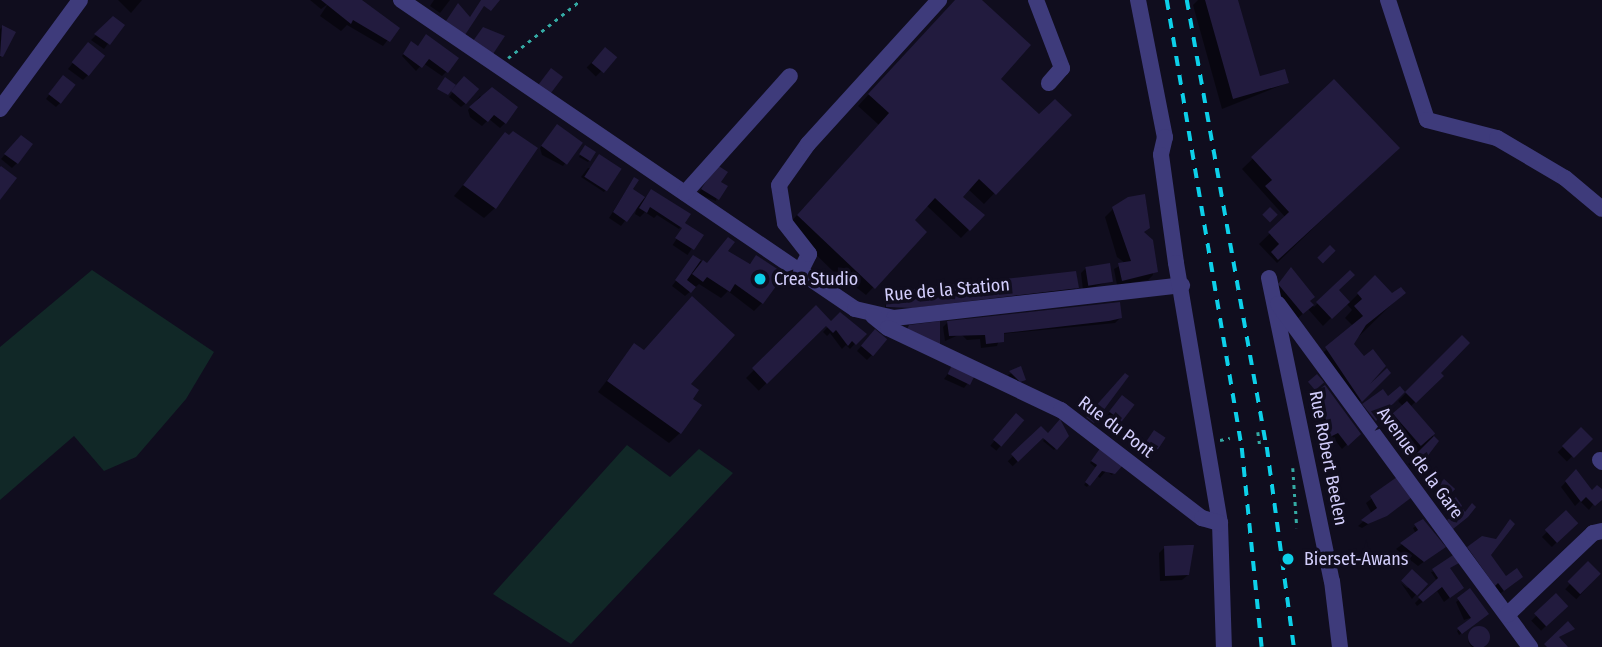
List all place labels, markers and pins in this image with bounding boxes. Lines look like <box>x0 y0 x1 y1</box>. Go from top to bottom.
place label: Crea Studio <box>774 268 858 290</box>
marker: Crea Studio <box>752 271 768 287</box>
place label: Bierset-Awans <box>1304 548 1409 570</box>
marker: Bierset-Awans <box>1278 549 1298 569</box>

